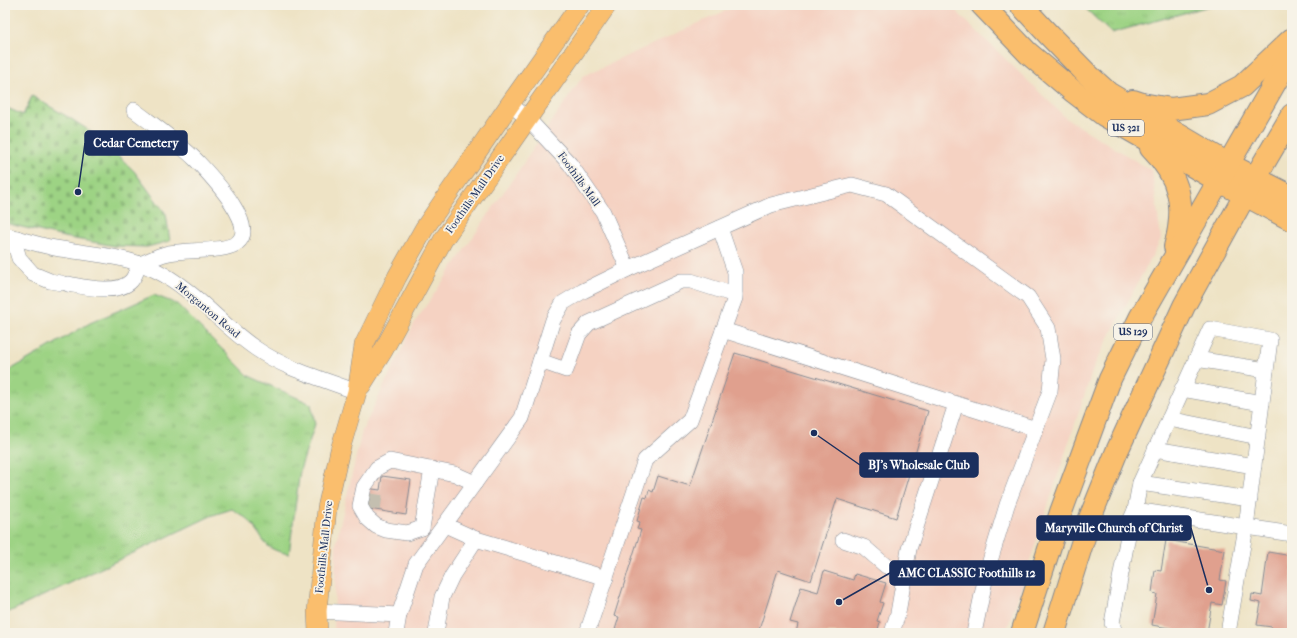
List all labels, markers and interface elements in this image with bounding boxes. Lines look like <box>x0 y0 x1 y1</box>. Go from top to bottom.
road number: US 321 <box>1108 120 1144 136</box>
callout: Cedar Cemetery <box>85 131 187 155</box>
text: Cedar Cemetery <box>93 136 179 151</box>
street label: Foothills Mall <box>555 149 603 209</box>
street label: Foothills Mall Drive <box>443 152 507 236</box>
street label: Morganton Road <box>173 279 244 341</box>
road number: US 129 <box>1114 324 1152 340</box>
callout: BJ's Wholesale Club <box>860 453 978 477</box>
text: BJ's Wholesale Club <box>868 458 970 473</box>
street label: Foothills Mall Drive <box>313 499 335 594</box>
callout: Maryville Church of Christ <box>1037 516 1191 540</box>
text: Maryville Church of Christ <box>1044 521 1184 536</box>
callout: AMC CLASSIC Foothills 12 <box>890 561 1044 585</box>
text: AMC CLASSIC Foothills 12 <box>897 566 1037 580</box>

